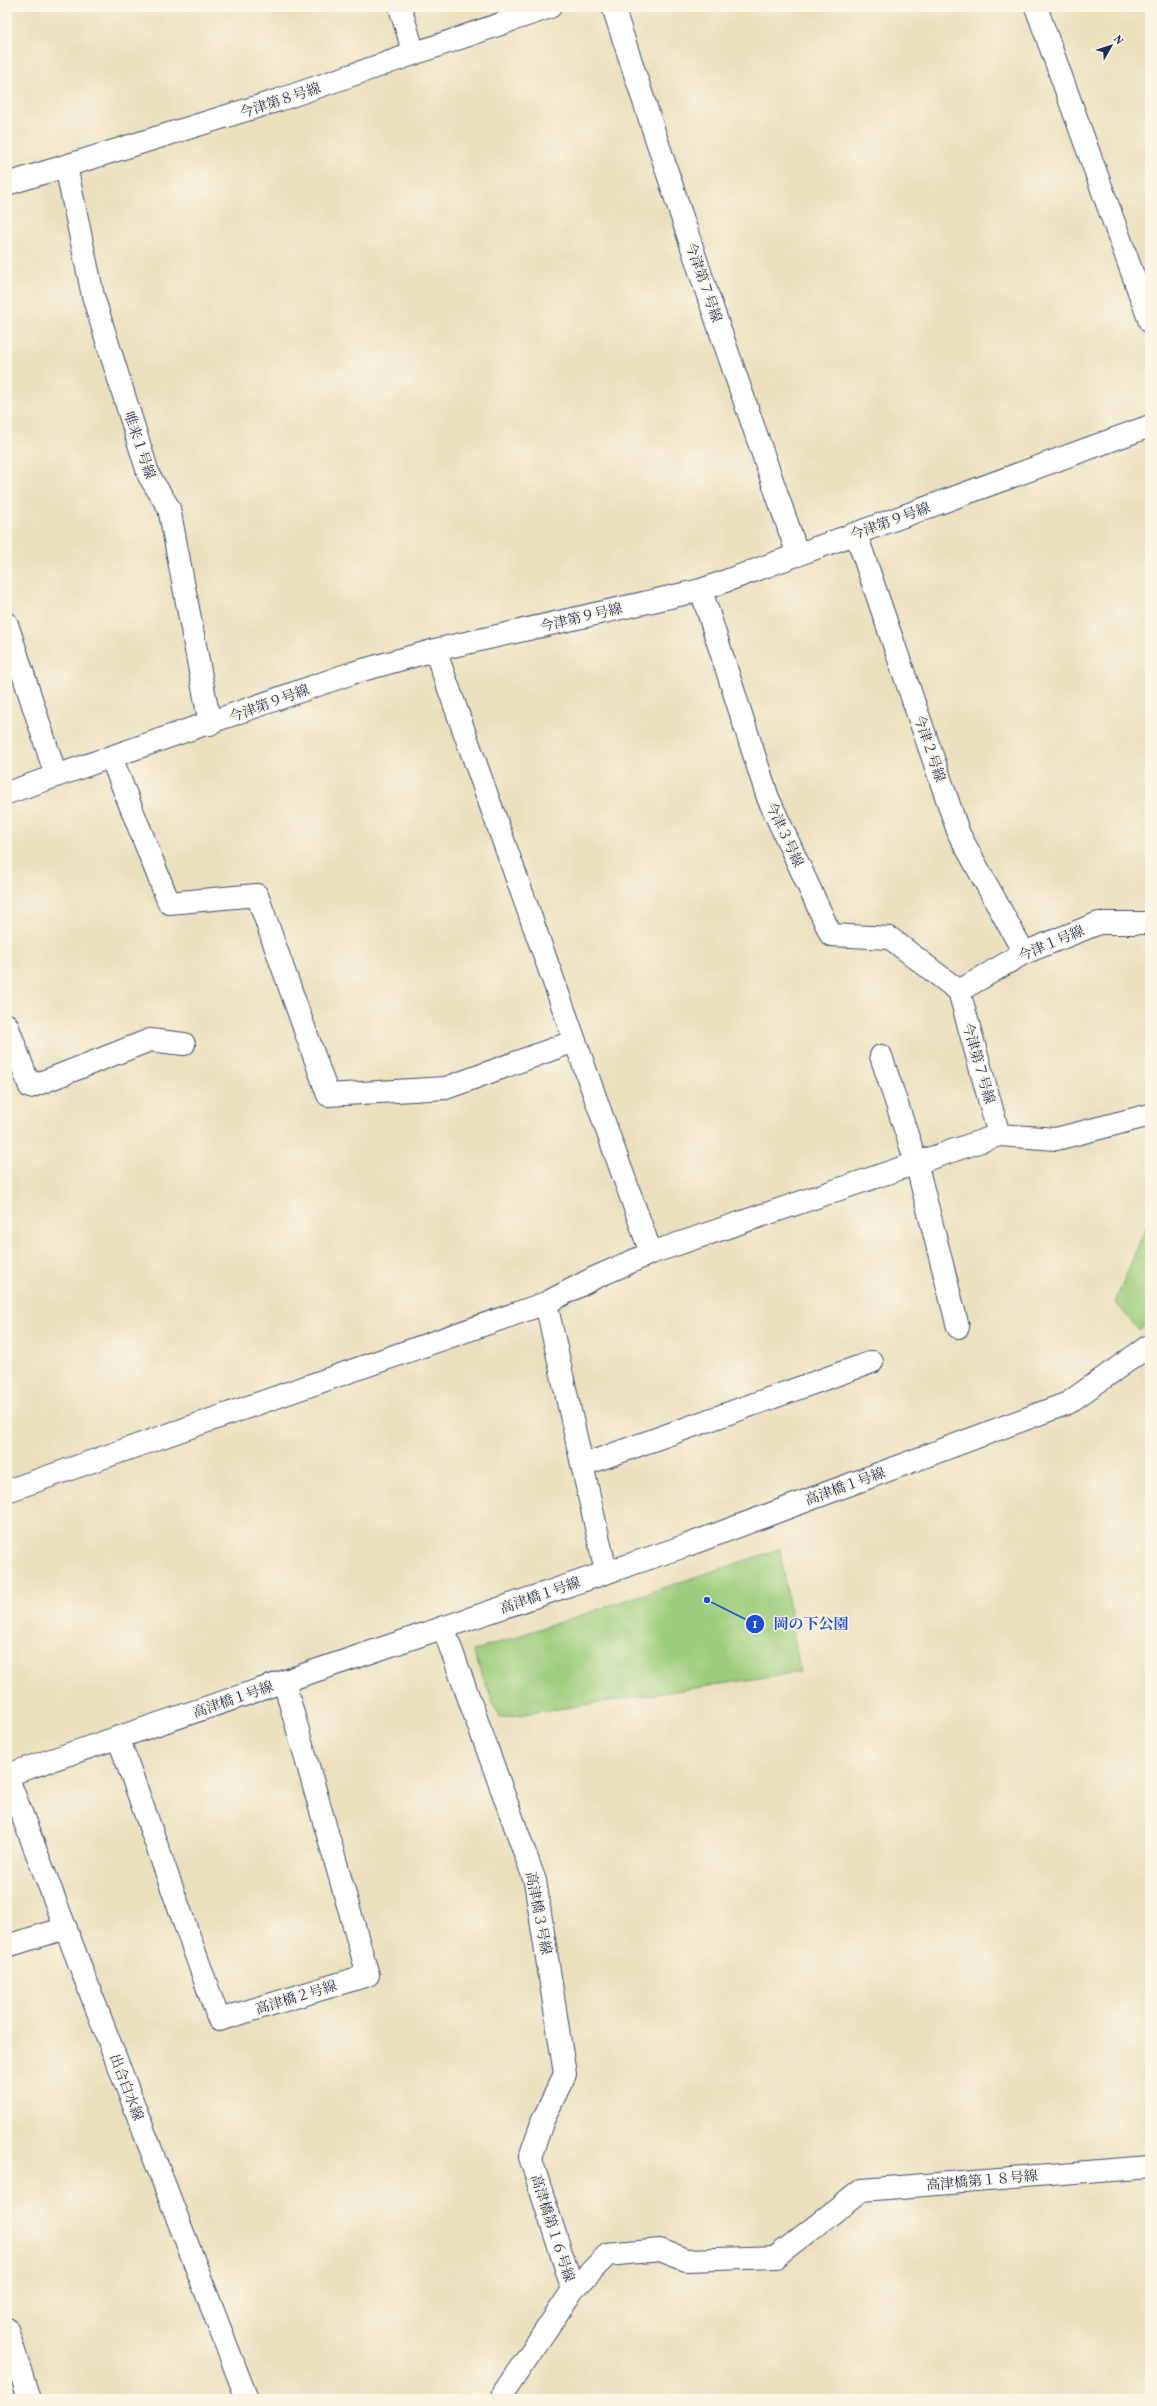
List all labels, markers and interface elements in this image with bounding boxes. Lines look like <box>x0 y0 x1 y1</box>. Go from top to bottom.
north arrow <box>1091 26 1131 66</box>
text: N <box>1109 33 1126 48</box>
street label: 今津第８号線 <box>238 79 323 123</box>
street label: 今津第７号線 <box>680 240 725 325</box>
street label: 唯来１号線 <box>118 409 159 482</box>
street label: 今津第９号線 <box>848 499 933 546</box>
street label: 今津第９号線 <box>538 600 624 637</box>
street label: 今津第９号線 <box>227 681 312 728</box>
street label: 今津２号線 <box>908 712 949 785</box>
street label: 今津３号線 <box>760 799 807 870</box>
street label: 今津１号線 <box>1016 922 1088 967</box>
street label: 今津第７号線 <box>957 1020 998 1106</box>
street label: 高津橋１号線 <box>803 1464 888 1511</box>
street label: 高津橋１号線 <box>498 1574 583 1619</box>
callout: 岡の下公園 <box>745 1610 856 1637</box>
text: 岡の下公園 <box>773 1615 849 1636</box>
text: 1 <box>753 1617 758 1633</box>
street label: 高津橋１号線 <box>191 1678 276 1723</box>
street label: 高津橋３号線 <box>520 1870 555 1956</box>
street label: 高津橋２号線 <box>253 1977 339 2020</box>
street label: 出合白水線 <box>104 2051 147 2124</box>
street label: 高津橋第１８号線 <box>926 2167 1039 2196</box>
street label: 高津橋第１６号線 <box>525 2172 578 2285</box>

